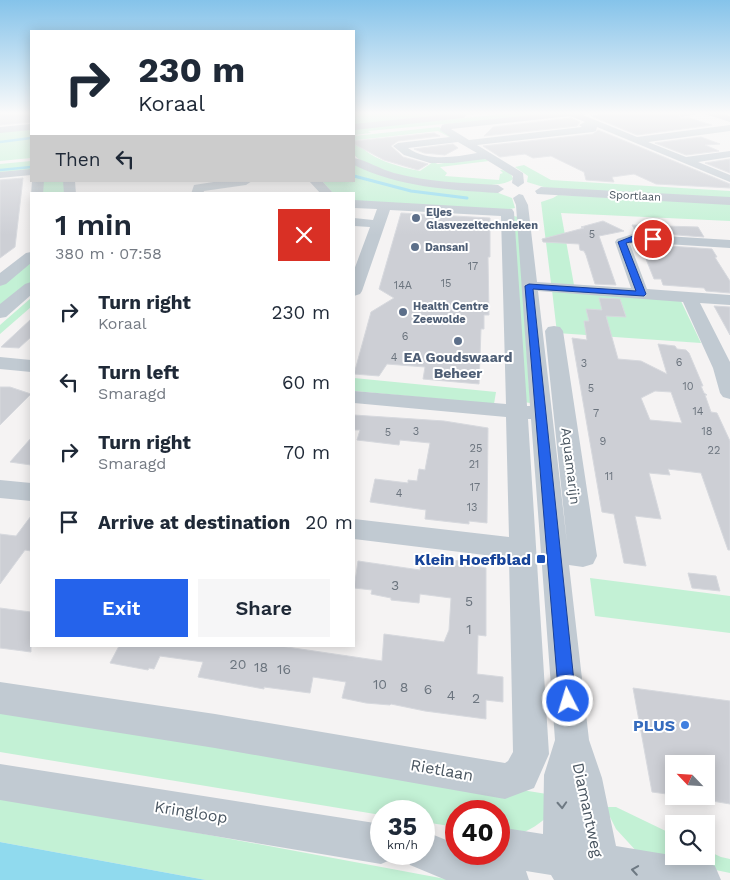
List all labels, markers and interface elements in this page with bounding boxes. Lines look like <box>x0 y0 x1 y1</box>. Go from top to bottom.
text: 230 m <box>138 49 245 91</box>
icon: right <box>55 50 120 115</box>
text: Koraal <box>138 91 205 116</box>
icon: left <box>111 145 139 173</box>
text: Then <box>55 148 101 171</box>
street label: Sportlaan <box>609 188 661 204</box>
place label: Eljes Glasvezeltechnieken <box>426 206 538 232</box>
text: 1 min <box>55 207 132 242</box>
button: close <box>278 209 330 261</box>
marker: Eljes Glasvezeltechnieken <box>410 212 422 224</box>
pin <box>632 218 674 260</box>
icon: arrive <box>639 225 667 253</box>
house number: 5 <box>589 228 595 241</box>
marker: Dansani <box>409 241 421 253</box>
place label: Dansani <box>425 241 468 254</box>
text: 380 m · 07:58 <box>55 244 162 263</box>
house number: 17 <box>468 260 478 273</box>
house number: 15 <box>441 277 451 290</box>
house number: 14A <box>394 279 412 292</box>
text: Turn right <box>98 291 191 314</box>
icon: right <box>55 298 83 326</box>
place label: Health Centre Zeewolde <box>413 300 489 326</box>
text: 230 m <box>271 301 330 324</box>
marker: Health Centre Zeewolde <box>397 306 409 318</box>
text: Koraal <box>98 314 147 333</box>
house number: 6 <box>402 330 409 343</box>
marker: EA Goudswaard Beheer <box>452 335 464 347</box>
place label: EA Goudswaard Beheer <box>404 349 512 381</box>
house number: 4 <box>391 351 398 364</box>
house number: 6 <box>676 356 683 369</box>
house number: 3 <box>581 357 587 370</box>
text: Turn left <box>98 361 179 384</box>
icon: left <box>55 368 83 396</box>
text: 60 m <box>282 371 330 394</box>
house number: 10 <box>682 380 694 393</box>
house number: 5 <box>588 382 594 395</box>
text: Smaragd <box>98 384 166 403</box>
house number: 14 <box>692 405 704 418</box>
house number: 7 <box>593 407 599 420</box>
house number: 3 <box>413 425 419 438</box>
house number: 18 <box>701 425 713 438</box>
house number: 5 <box>385 426 391 439</box>
street label: Aquamarijn <box>558 427 584 505</box>
text: Turn right <box>98 431 191 454</box>
house number: 9 <box>600 435 607 448</box>
icon: right <box>55 438 83 466</box>
text: 70 m <box>283 441 330 464</box>
house number: 25 <box>470 442 482 455</box>
house number: 22 <box>708 444 720 457</box>
text: Smaragd <box>98 454 166 473</box>
house number: 21 <box>469 458 479 471</box>
house number: 11 <box>605 470 613 483</box>
house number: 17 <box>470 481 480 494</box>
house number: 4 <box>396 487 403 500</box>
house number: 13 <box>467 501 477 514</box>
icon: arrive <box>55 508 83 536</box>
text: Arrive at destination <box>98 511 290 534</box>
text: 20 m <box>305 511 353 534</box>
place label: Klein Hoefblad <box>414 550 531 569</box>
marker: Klein Hoefblad <box>535 553 547 565</box>
house number: 3 <box>391 577 399 593</box>
button: Exit <box>55 579 188 637</box>
button: Share <box>198 579 330 637</box>
house number: 5 <box>465 593 473 609</box>
house number: 1 <box>466 621 472 637</box>
house number: 20 <box>230 656 246 672</box>
house number: 18 <box>254 659 268 675</box>
house number: 16 <box>277 661 291 677</box>
position arrow <box>541 674 593 726</box>
house number: 10 <box>373 676 387 692</box>
house number: 8 <box>400 679 408 695</box>
house number: 6 <box>424 681 432 697</box>
house number: 4 <box>447 687 455 703</box>
house number: 2 <box>472 690 480 706</box>
place label: PLUS <box>633 716 675 735</box>
marker: PLUS <box>679 719 691 731</box>
street label: Rietlaan <box>409 755 475 785</box>
north arrow <box>665 755 715 805</box>
map controls <box>665 755 715 865</box>
street label: Diamantweg <box>569 761 607 860</box>
street label: Kringloop <box>153 797 229 827</box>
speed limit sign: 40 <box>445 800 510 865</box>
one-way arrow <box>556 801 567 809</box>
text: 35 <box>388 812 417 841</box>
button: search <box>665 815 715 865</box>
text: km/h <box>387 838 418 852</box>
one-way arrow <box>631 865 640 875</box>

